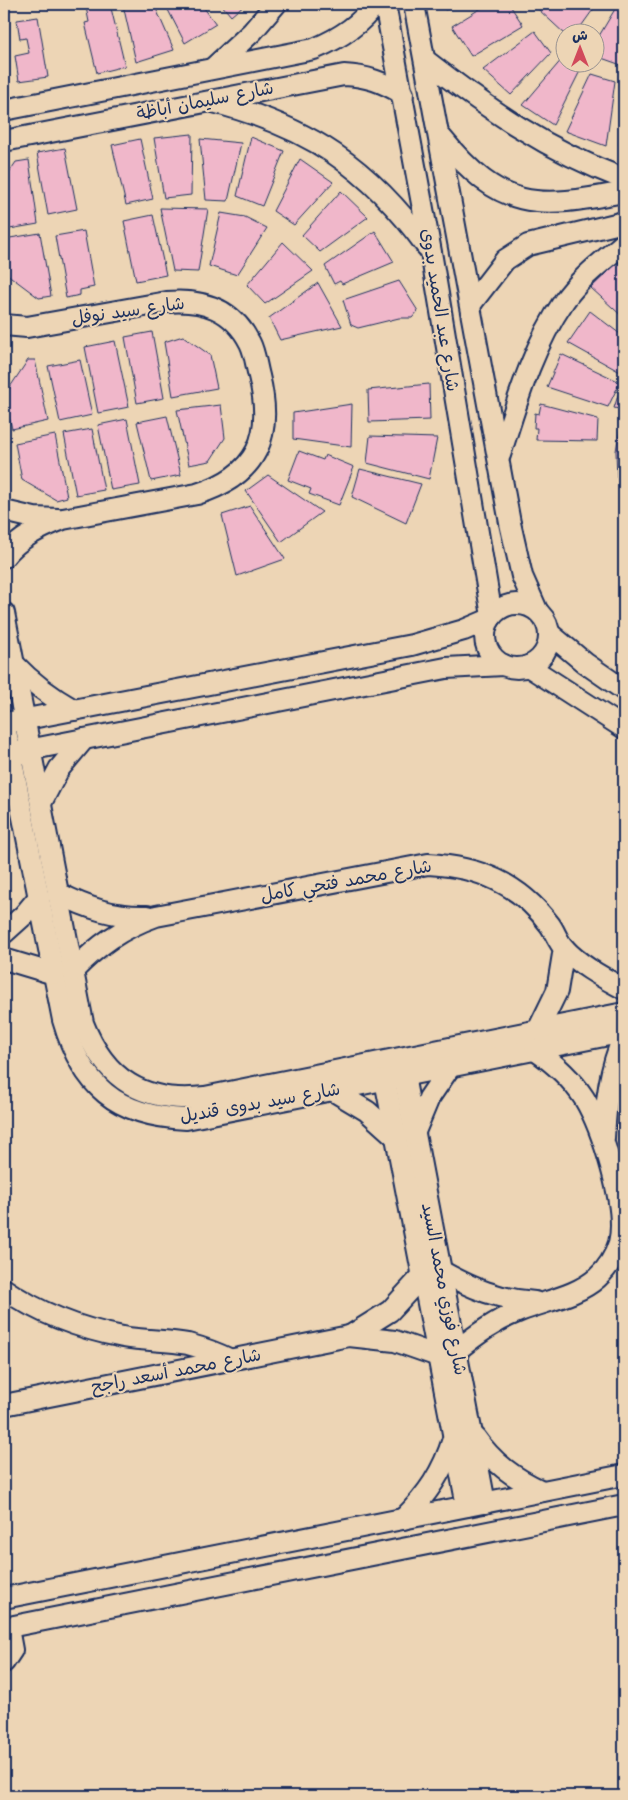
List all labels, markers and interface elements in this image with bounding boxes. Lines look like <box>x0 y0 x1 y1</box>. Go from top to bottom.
north arrow <box>556 22 606 72</box>
text: ش <box>572 27 588 44</box>
street label: شارع سليمان أباظة <box>135 77 276 126</box>
street label: شارع عبد الحميد بدوى <box>416 227 463 393</box>
street label: شارع سيد نوفل <box>70 293 186 330</box>
street label: شارع محمد فتحي كامل <box>259 856 434 911</box>
street label: شارع سيد بدوى قنديل <box>178 1079 342 1128</box>
street label: شارع فوزي محمد السيد <box>415 1201 471 1377</box>
street label: شارع محمد أسعد راجح <box>89 1344 263 1399</box>

